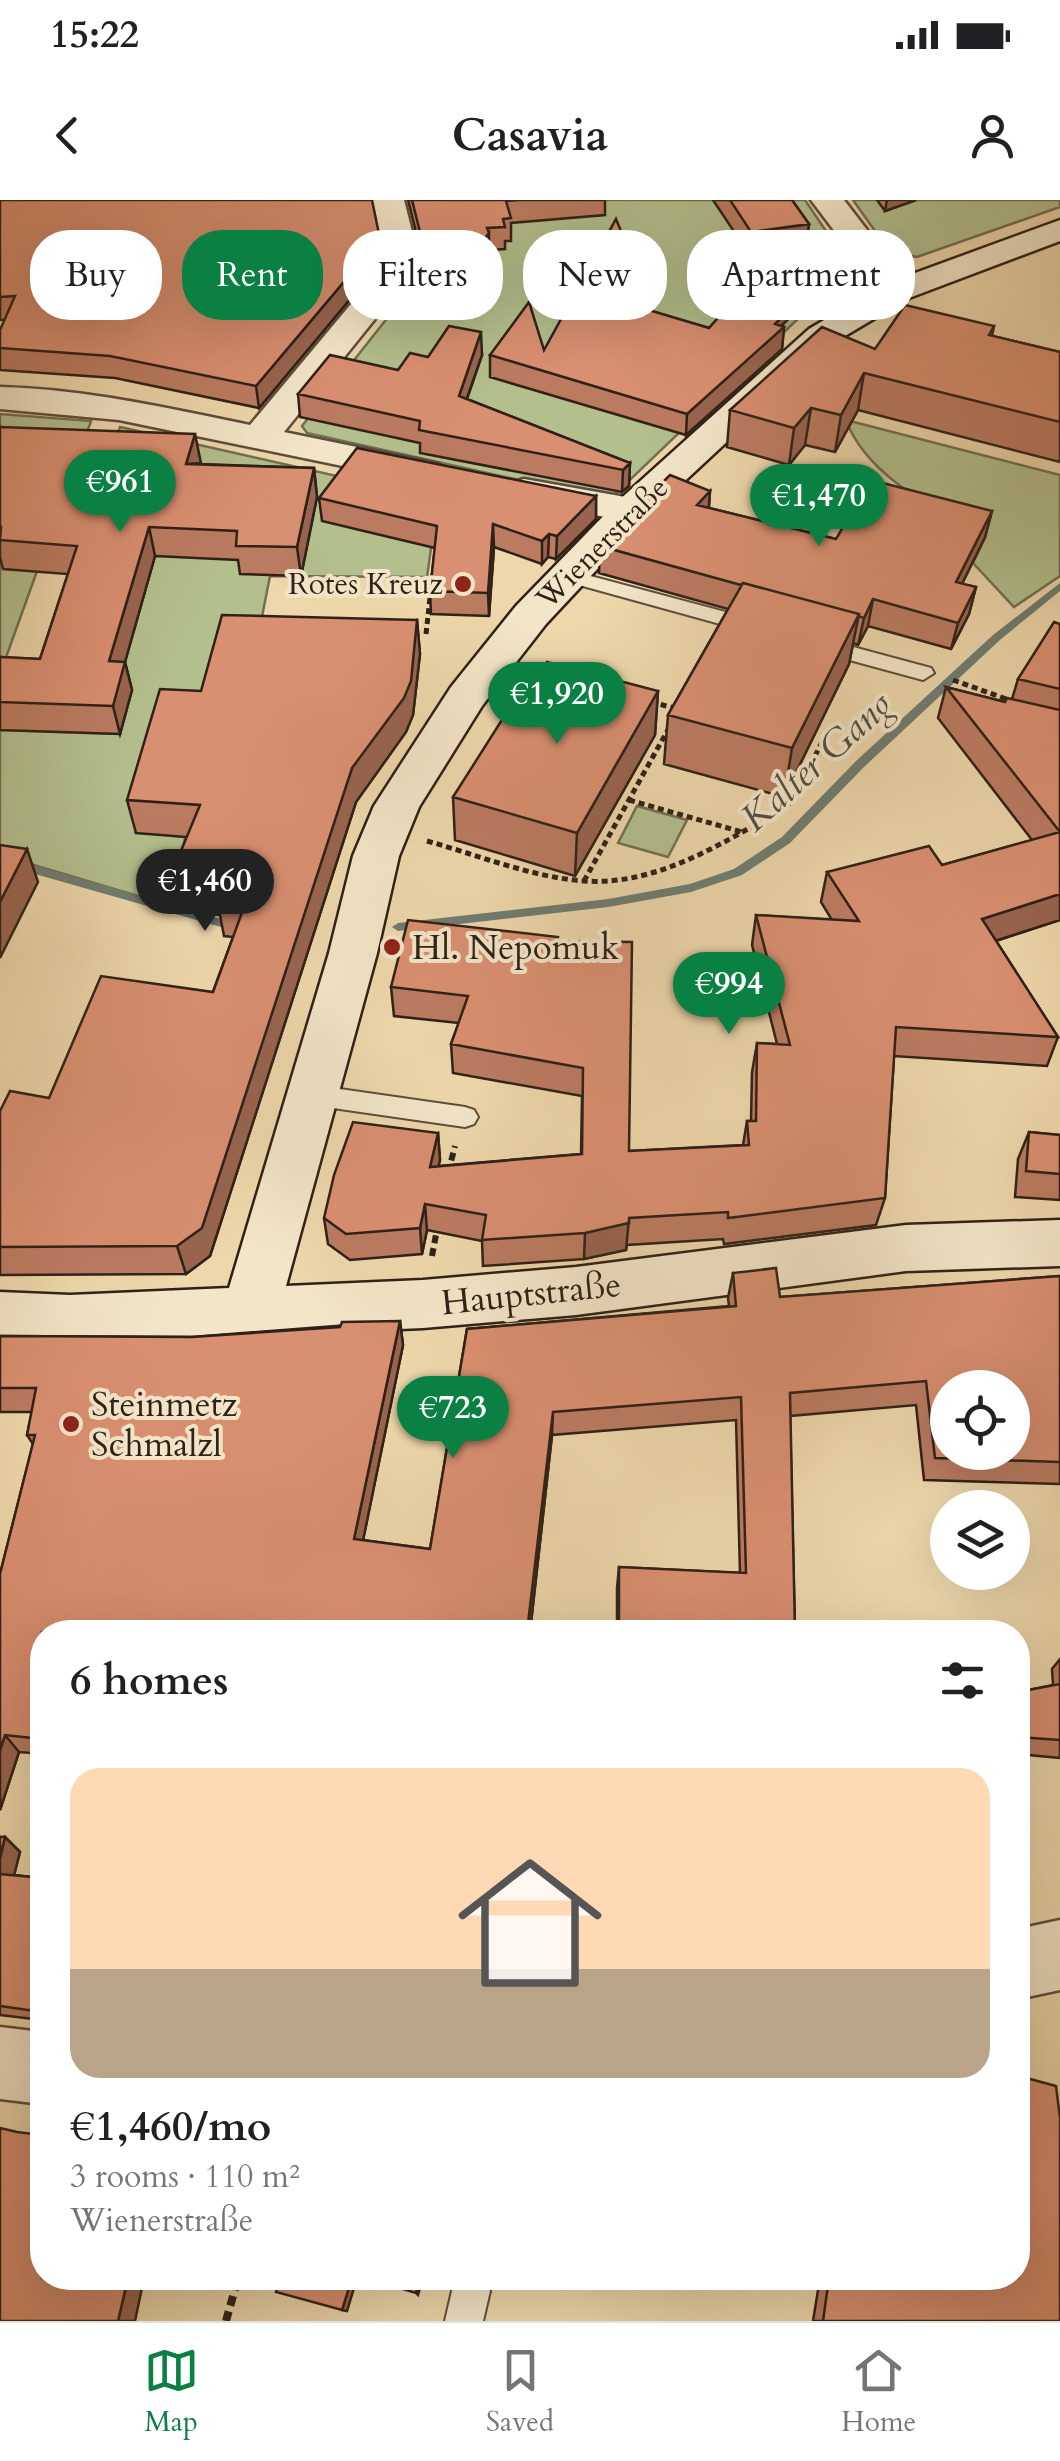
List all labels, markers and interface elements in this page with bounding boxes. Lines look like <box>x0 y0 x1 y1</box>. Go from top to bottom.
text: 15:22 <box>50 9 139 61</box>
text: Casavia <box>452 105 608 166</box>
icon: back <box>40 108 95 163</box>
icon: person <box>965 108 1020 163</box>
chip: Buy <box>30 230 162 320</box>
chip: Rent <box>182 230 323 320</box>
chip: Filters <box>343 230 503 320</box>
chip: New <box>523 230 667 320</box>
chip: Apartment <box>687 230 915 320</box>
pin: €961 <box>61 450 179 535</box>
text: €961 <box>86 460 154 504</box>
pin: €1,470 <box>738 464 900 549</box>
street label: Wienerstraße <box>526 468 678 619</box>
text: €1,470 <box>772 474 866 518</box>
place label: Rotes Kreuz <box>288 564 444 605</box>
marker: Rotes Kreuz <box>452 573 474 595</box>
pin: €1,920 <box>476 662 638 747</box>
text: €1,920 <box>510 672 604 716</box>
water label: Kalter Gang <box>730 680 904 844</box>
pin: €1,460 <box>124 849 286 934</box>
text: €1,460 <box>158 859 252 903</box>
place label: Hl. Nepomuk <box>412 924 620 972</box>
marker: Hl. Nepomuk <box>381 936 403 958</box>
pin: €994 <box>670 952 788 1037</box>
text: €994 <box>695 962 763 1006</box>
street label: Hauptstraße <box>439 1261 623 1327</box>
map controls <box>930 1370 1030 1590</box>
button: locate <box>930 1370 1030 1470</box>
pin: €723 <box>394 1376 512 1461</box>
place label: Steinmetz Schmalzl <box>91 1381 238 1469</box>
text: €723 <box>419 1386 487 1430</box>
marker: Steinmetz Schmalzl <box>60 1413 82 1435</box>
button: layers <box>930 1490 1030 1590</box>
text: 6 homes <box>70 1652 228 1709</box>
icon: filters <box>935 1653 990 1708</box>
icon: home <box>440 1833 620 2013</box>
text: €1,460/mo <box>70 2098 271 2155</box>
text: 3 rooms · 110 m² <box>70 2155 300 2199</box>
text: Wienerstraße <box>70 2199 253 2243</box>
tab: Map <box>144 2343 199 2441</box>
tab: Saved <box>486 2343 554 2441</box>
tab: Home <box>841 2343 916 2441</box>

